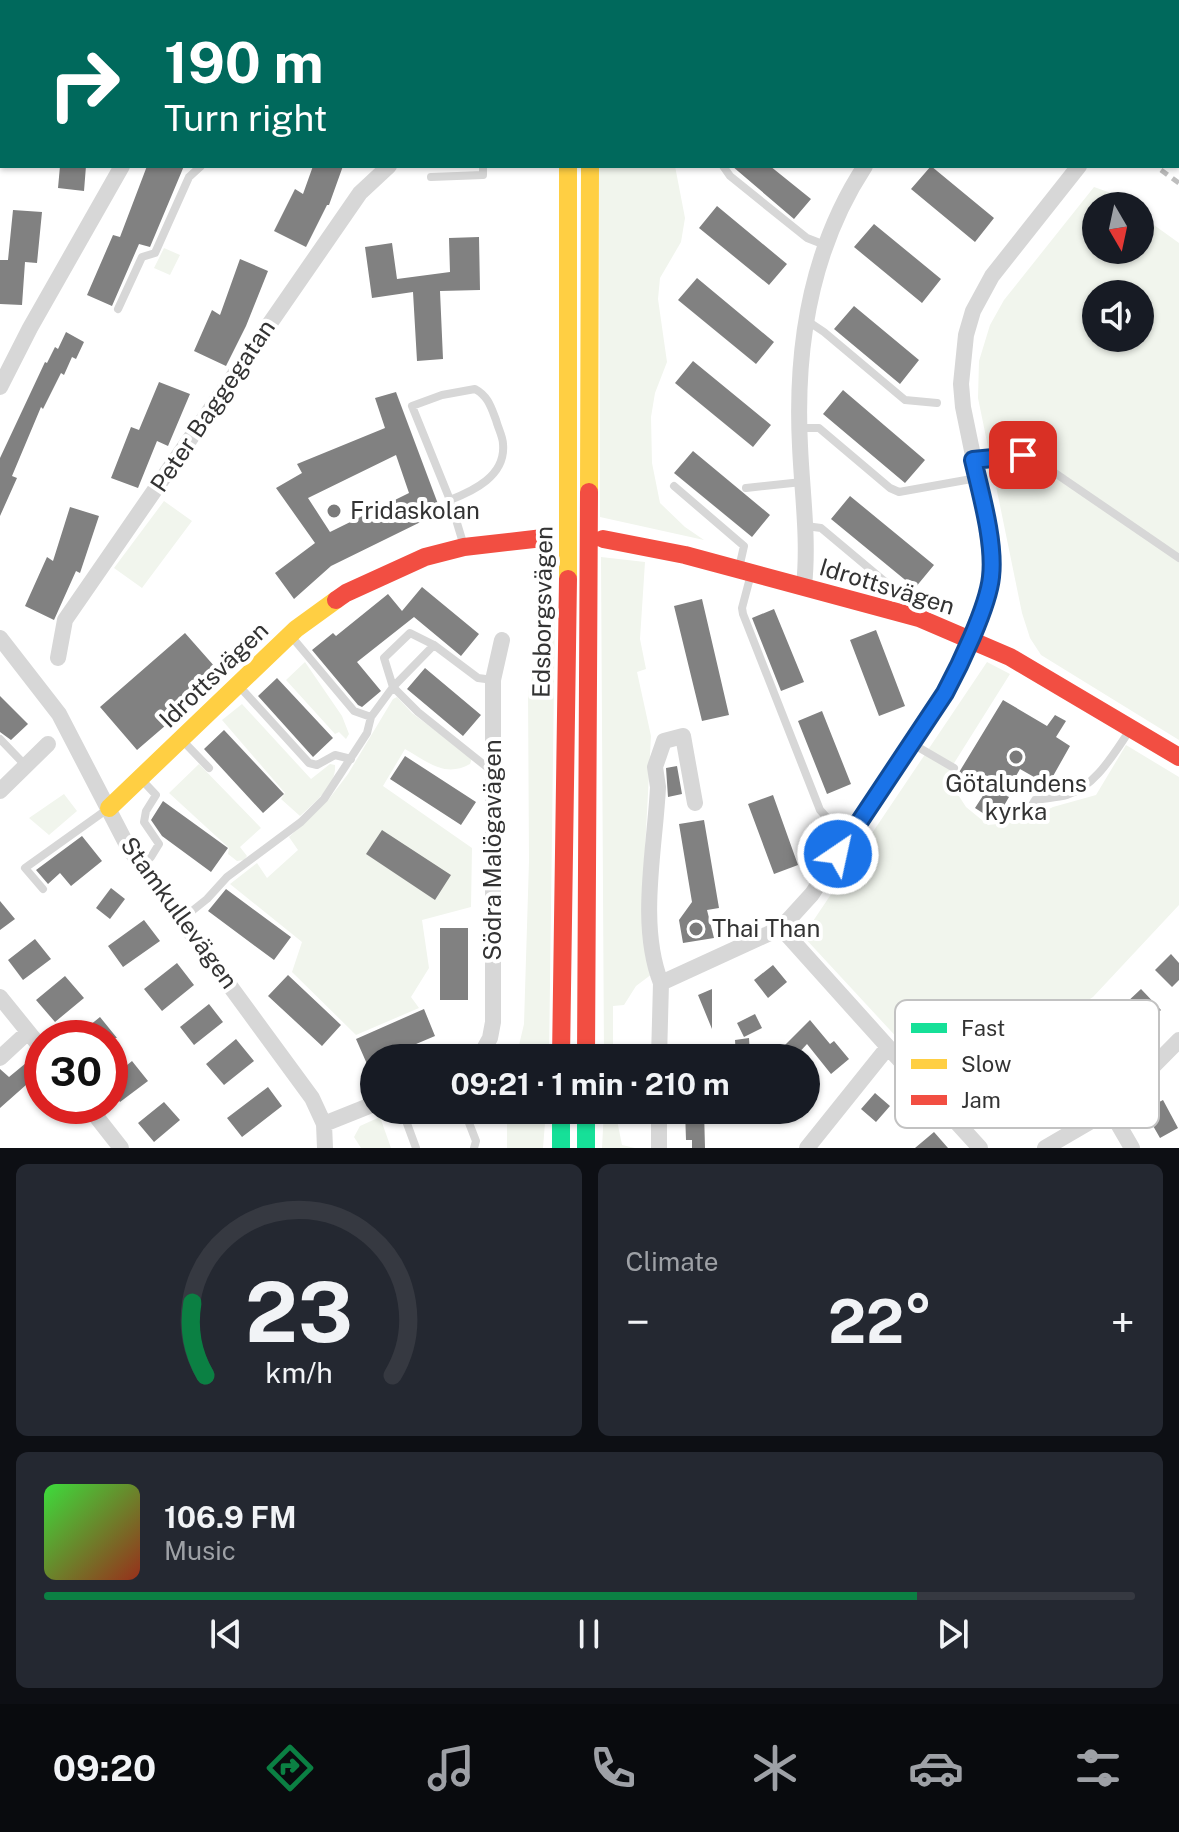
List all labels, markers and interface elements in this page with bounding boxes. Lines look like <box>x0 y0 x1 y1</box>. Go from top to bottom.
text: 190 m <box>164 30 324 96</box>
icon: right <box>32 32 136 136</box>
text: Turn right <box>164 97 327 139</box>
north arrow <box>1082 192 1154 264</box>
map controls <box>1082 192 1154 352</box>
button: sound <box>1082 280 1154 352</box>
street label: Peter Baggegatan <box>144 314 280 497</box>
pin <box>989 421 1057 489</box>
icon: arrive <box>1001 433 1045 477</box>
place label: Fridaskolan <box>350 496 480 524</box>
marker: Fridaskolan <box>325 502 343 520</box>
street label: Edsborgsvägen <box>527 526 557 698</box>
street label: Idrottsvägen <box>816 552 958 620</box>
street label: Idrottsvägen <box>153 616 273 733</box>
street label: Södra Malögavägen <box>478 739 506 961</box>
marker: Götalundens kyrka <box>1007 748 1025 766</box>
place label: Götalundens kyrka <box>945 769 1087 825</box>
position arrow <box>796 812 880 896</box>
street label: Stamkullevägen <box>116 831 244 994</box>
place label: Thai Than <box>712 914 820 942</box>
marker: Thai Than <box>687 920 705 938</box>
legend <box>895 1000 1159 1128</box>
text: Fast <box>961 1015 1005 1041</box>
speed limit sign: 30 <box>24 1020 128 1124</box>
text: Slow <box>961 1051 1011 1077</box>
text: 09:21 · 1 min · 210 m <box>450 1066 730 1102</box>
text: Jam <box>961 1087 1001 1113</box>
text: Climate <box>626 1246 719 1277</box>
text: 23 <box>245 1263 353 1361</box>
text: 22° <box>828 1286 933 1357</box>
text: − <box>626 1296 650 1348</box>
text: + <box>1111 1296 1135 1348</box>
text: km/h <box>265 1356 332 1389</box>
text: 106.9 FM <box>164 1499 296 1535</box>
text: Music <box>164 1535 236 1566</box>
icon: previous <box>204 1612 248 1656</box>
icon: pause <box>567 1612 611 1656</box>
icon: next <box>931 1612 975 1656</box>
icon: directions <box>262 1740 318 1796</box>
icon: music <box>423 1740 479 1796</box>
icon: phone <box>585 1740 641 1796</box>
icon: climate <box>747 1740 803 1796</box>
icon: car <box>908 1740 964 1796</box>
icon: filters <box>1070 1740 1126 1796</box>
text: 09:20 <box>53 1747 156 1789</box>

